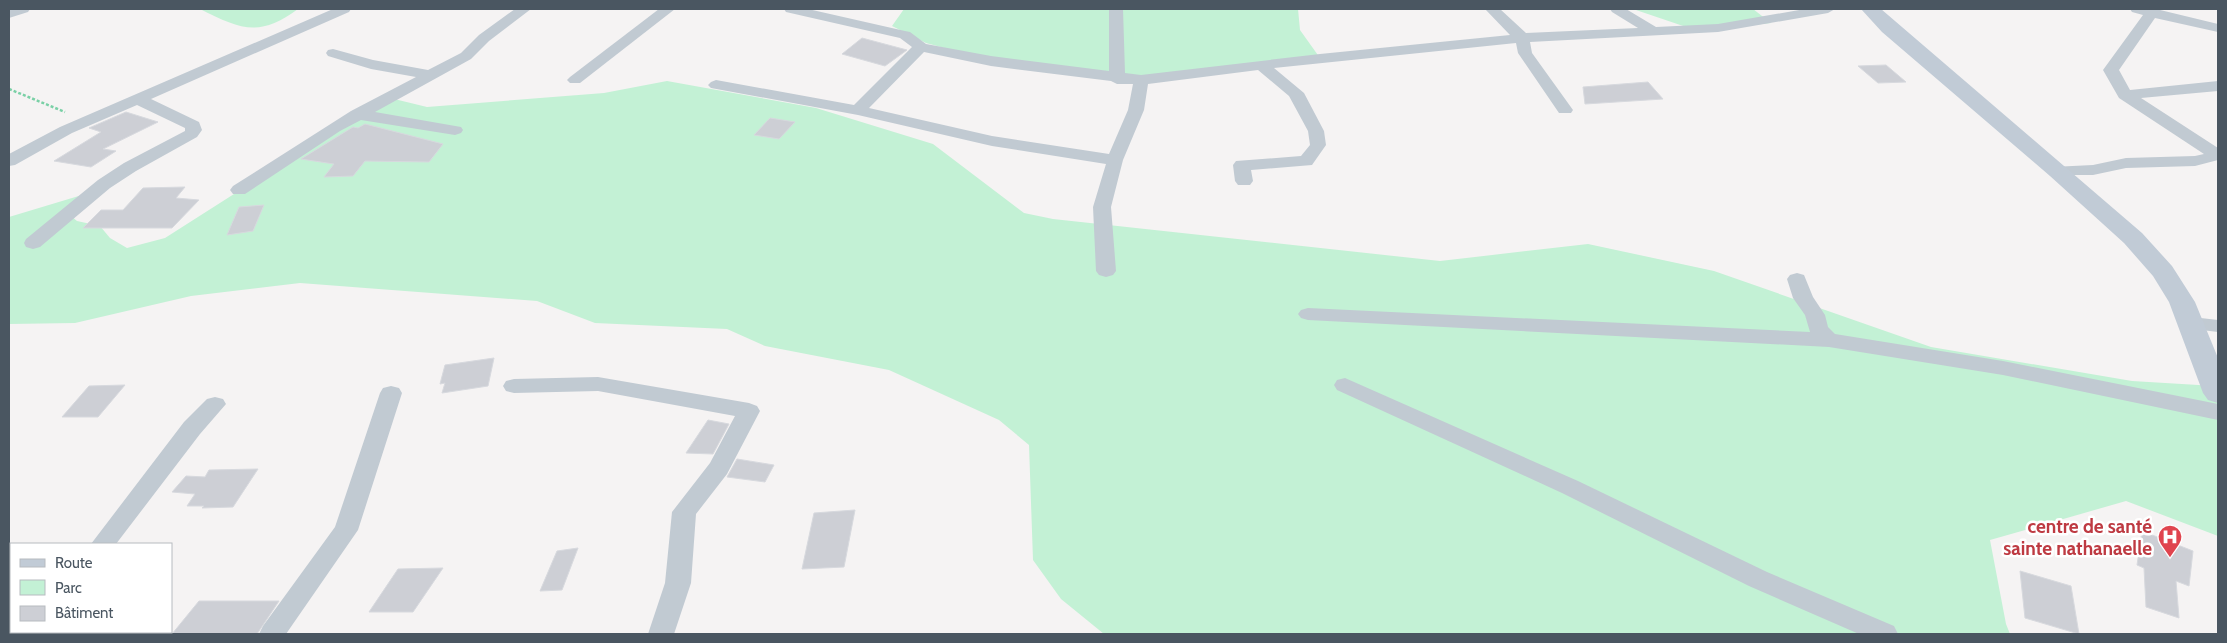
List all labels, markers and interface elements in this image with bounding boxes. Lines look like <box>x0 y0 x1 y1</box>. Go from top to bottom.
place label: centre de santé sainte nathanaelle <box>2003 515 2152 560</box>
hospital icon: centre de santé sainte nathanaelle <box>2157 524 2183 558</box>
legend <box>10 543 172 633</box>
text: Route <box>55 554 93 572</box>
text: Parc <box>55 579 82 597</box>
text: Bâtiment <box>55 604 113 622</box>

